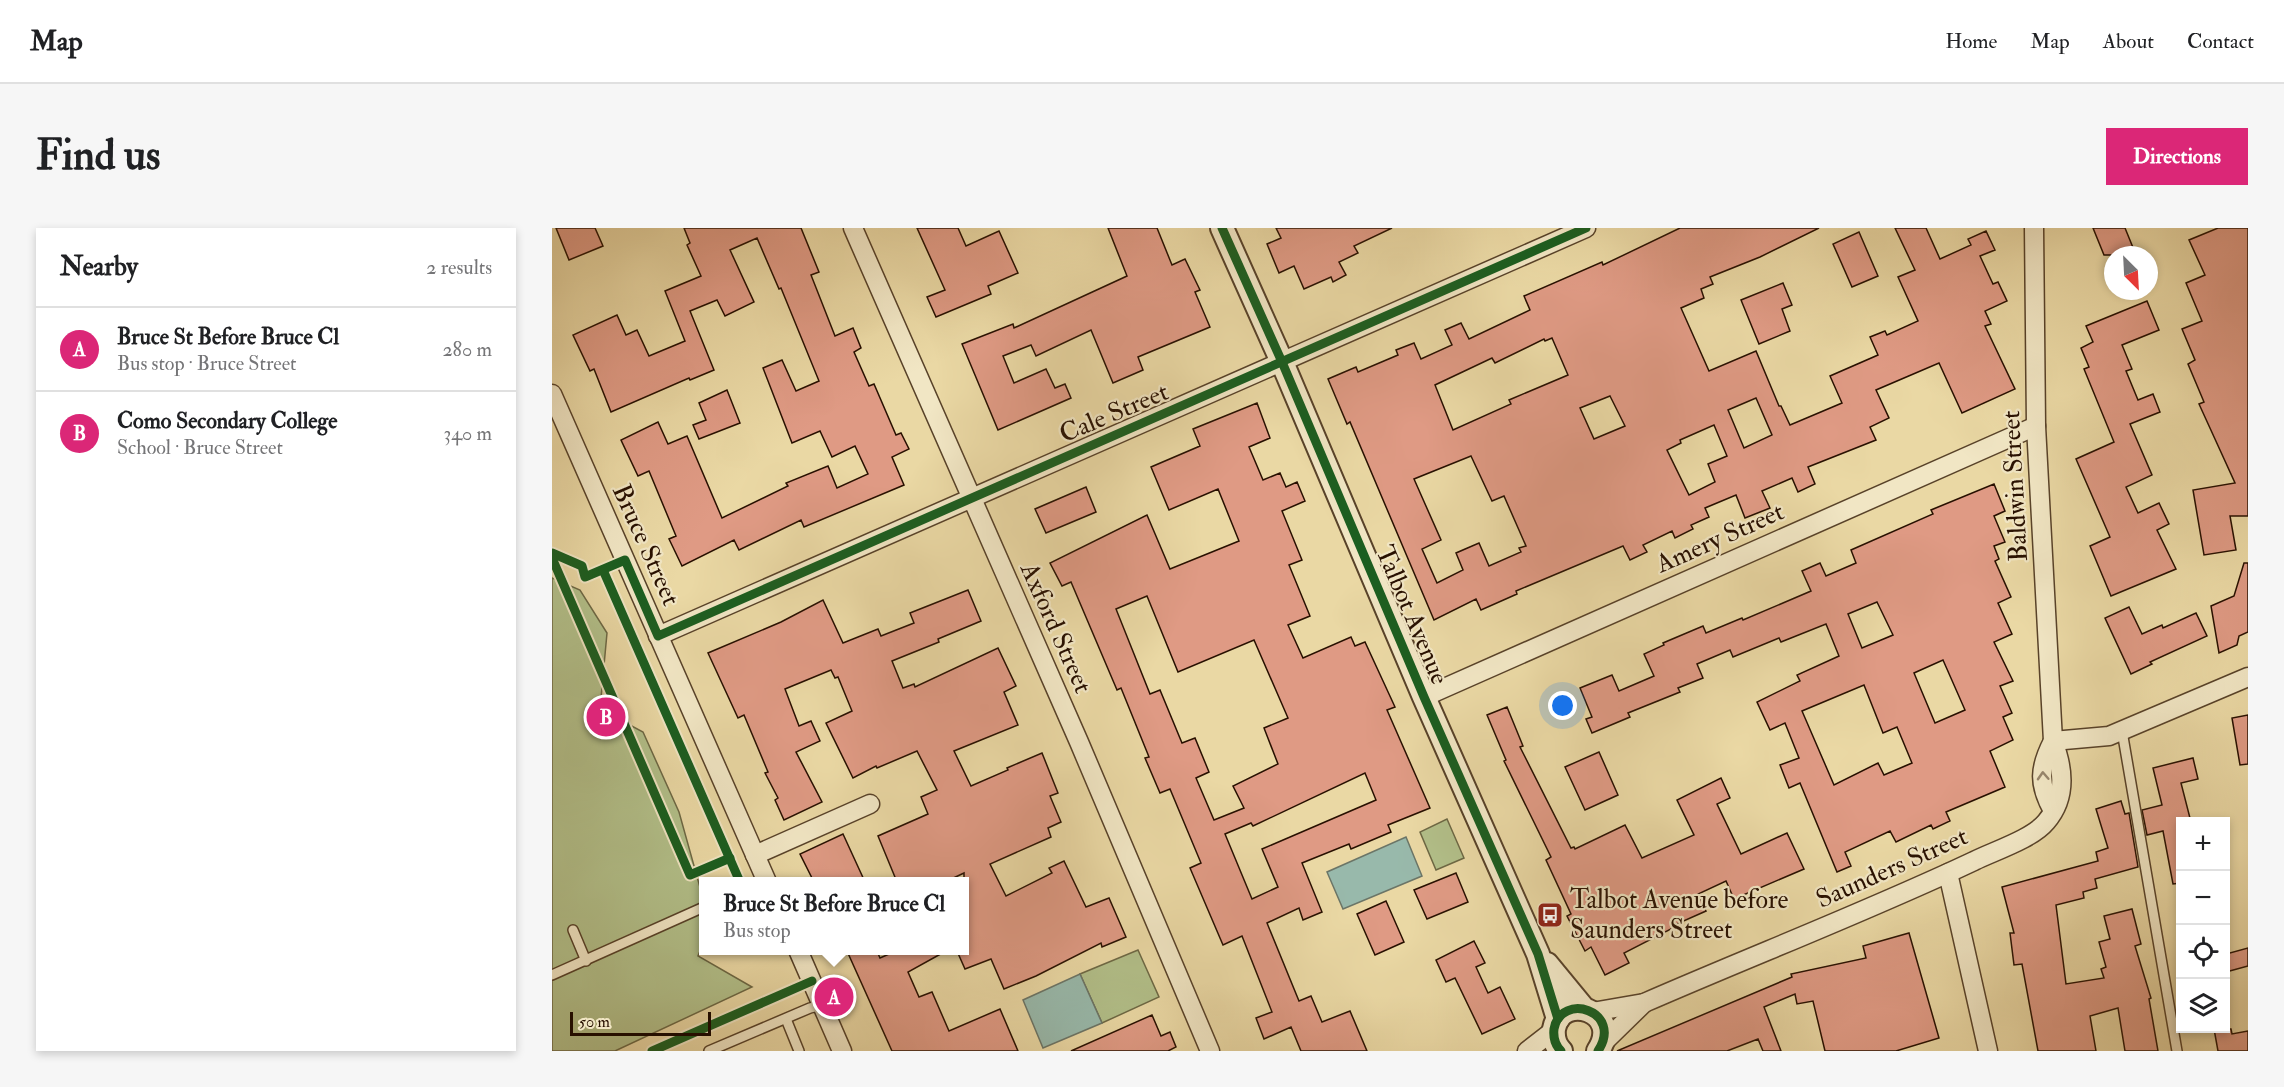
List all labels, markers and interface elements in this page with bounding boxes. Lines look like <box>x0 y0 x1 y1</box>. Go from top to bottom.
text: Map <box>30 24 83 59</box>
text: Home <box>1945 28 1997 55</box>
text: Map <box>2030 28 2070 55</box>
text: About <box>2103 28 2154 55</box>
text: Contact <box>2187 28 2254 55</box>
button: Directions <box>2106 128 2248 185</box>
text: Find us <box>36 130 160 182</box>
north arrow <box>2104 246 2158 300</box>
text: Nearby <box>60 251 138 283</box>
text: 2 results <box>426 255 492 280</box>
text: Bruce St Before Bruce Cl <box>117 323 339 351</box>
text: A <box>73 337 86 362</box>
text: 280 m <box>442 337 492 362</box>
text: Bus stop · Bruce Street <box>117 351 297 376</box>
street label: Cale Street <box>1055 376 1173 450</box>
text: Como Secondary College <box>117 407 337 435</box>
street label: Baldwin Street <box>1995 410 2035 562</box>
text: B <box>73 421 86 446</box>
text: 340 m <box>444 421 492 446</box>
text: School · Bruce Street <box>117 435 283 460</box>
street label: Bruce Street <box>605 479 687 611</box>
street label: Amery Street <box>1650 496 1789 581</box>
street label: Talbot Avenue <box>1368 541 1456 690</box>
street label: Axford Street <box>1013 557 1099 698</box>
your location <box>1548 691 1577 720</box>
pin: B <box>586 694 626 740</box>
one-way arrow <box>2036 772 2049 781</box>
map controls <box>2176 817 2230 1033</box>
button: + <box>2176 817 2230 871</box>
street label: Saunders Street <box>1811 820 1973 916</box>
button: − <box>2176 871 2230 925</box>
popup <box>699 877 969 955</box>
place label: Talbot Avenue before Saunders Street <box>1570 884 1789 946</box>
text: Bruce St Before Bruce Cl <box>723 890 945 918</box>
bus stop icon: Talbot Avenue before Saunders Street <box>1535 900 1565 930</box>
text: Bus stop <box>723 918 791 943</box>
button: locate <box>2176 925 2230 979</box>
pin: A <box>814 974 854 1020</box>
button: layers <box>2176 979 2230 1033</box>
scale bar <box>570 1009 711 1036</box>
text: 50 m <box>579 1012 610 1032</box>

